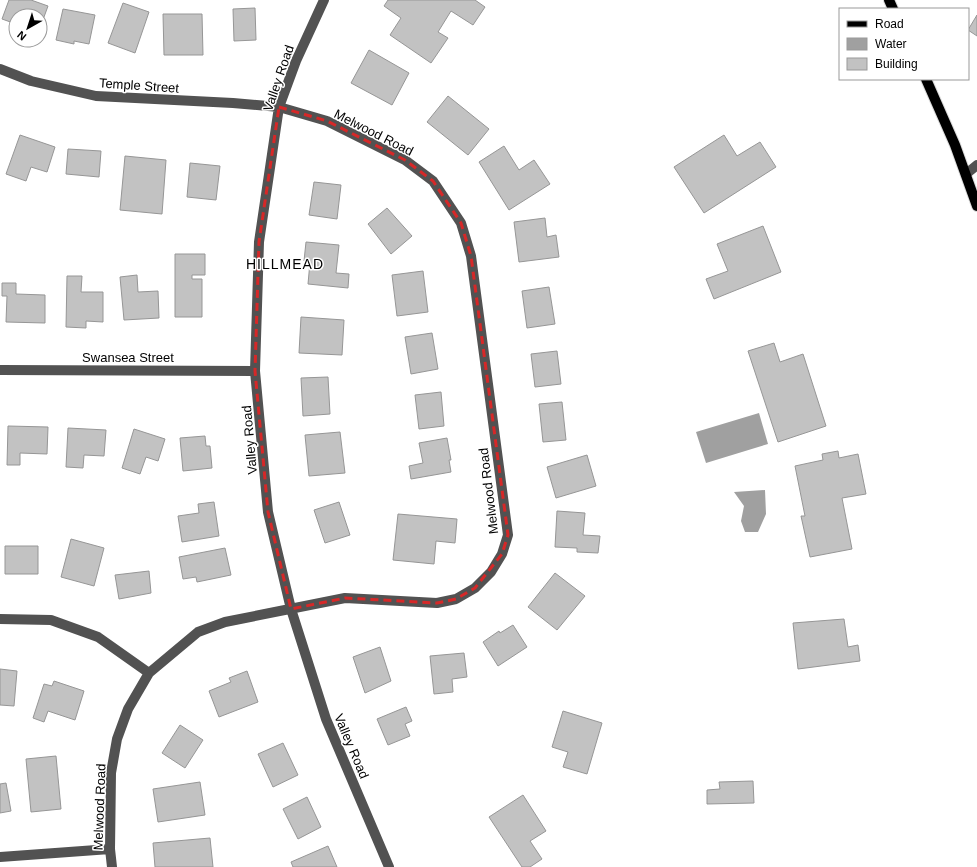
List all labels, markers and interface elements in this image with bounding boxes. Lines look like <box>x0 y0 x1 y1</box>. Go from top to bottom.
north arrow <box>8 8 48 48</box>
legend <box>839 8 969 80</box>
text: Road <box>875 17 904 31</box>
text: N <box>15 29 29 43</box>
text: Water <box>875 37 907 51</box>
street label: Valley Road <box>260 43 297 113</box>
text: Building <box>875 57 918 71</box>
street label: Temple Street <box>98 75 180 96</box>
street label: Melwood Road <box>332 106 416 159</box>
district label: HILLMEAD <box>246 256 324 272</box>
street label: Swansea Street <box>82 350 174 365</box>
street label: Valley Road <box>239 405 260 475</box>
street label: Melwood Road <box>476 447 501 535</box>
street label: Valley Road <box>331 711 372 781</box>
street label: Melwood Road <box>90 763 109 851</box>

